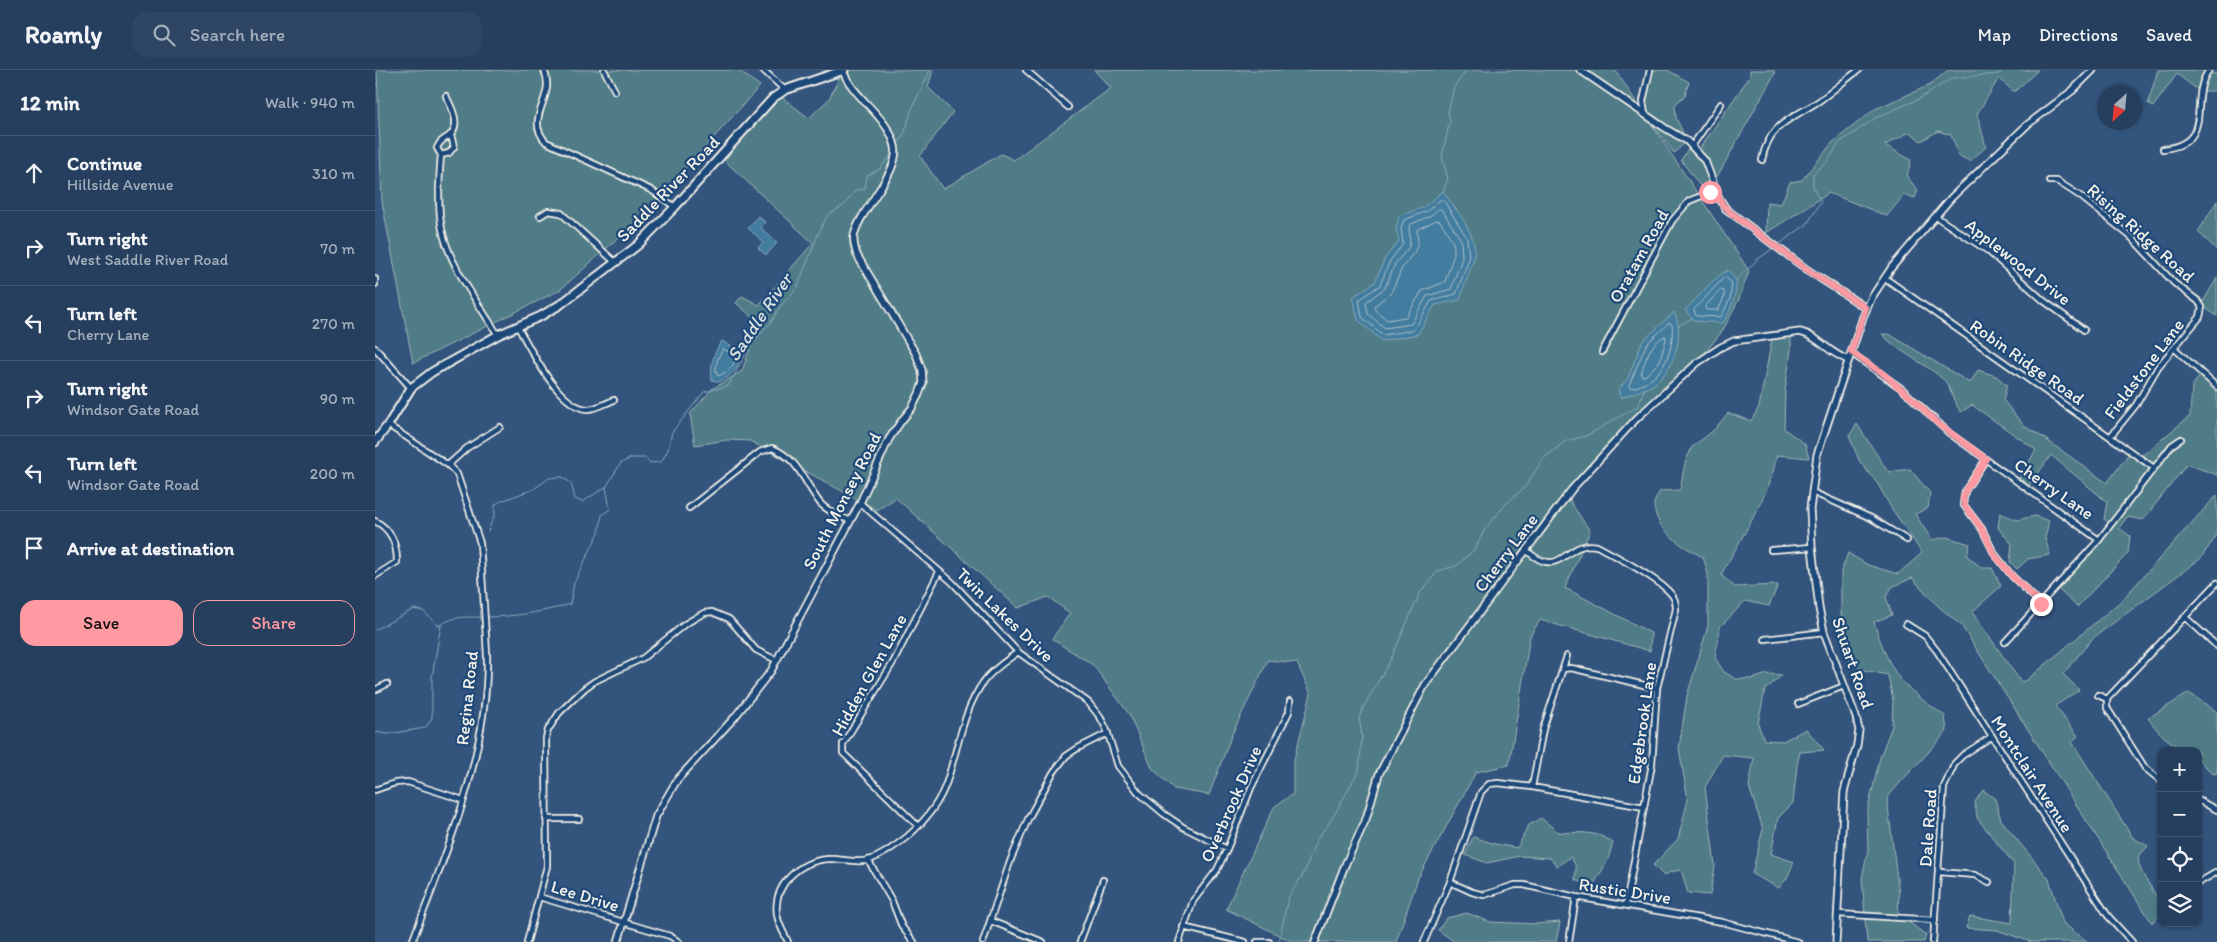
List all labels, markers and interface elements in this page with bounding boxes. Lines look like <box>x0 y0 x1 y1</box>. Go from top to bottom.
search box <box>132 12 482 57</box>
text: Roamly <box>25 20 102 49</box>
icon: search <box>150 21 178 49</box>
text: Search here <box>190 23 285 46</box>
text: Map <box>1978 24 2011 46</box>
text: Directions <box>2039 24 2118 46</box>
text: Saved <box>2146 24 2192 46</box>
north arrow <box>2097 85 2142 130</box>
text: 12 min <box>20 90 80 115</box>
text: Walk · 940 m <box>265 93 355 112</box>
street label: Saddle River Road <box>612 131 724 247</box>
text: Continue <box>67 152 142 175</box>
icon: ahead <box>20 159 48 187</box>
text: 310 m <box>312 164 355 183</box>
text: Hillside Avenue <box>67 175 173 194</box>
street label: Rising Ridge Road <box>2083 179 2200 287</box>
route start <box>1699 181 1722 204</box>
street label: Oratam Road <box>1604 205 1674 307</box>
street label: Applewood Drive <box>1961 214 2075 310</box>
text: Turn right <box>67 227 148 250</box>
icon: right <box>20 234 48 262</box>
text: 70 m <box>320 239 355 258</box>
text: West Saddle River Road <box>67 250 228 269</box>
water label: Saddle River <box>722 267 798 366</box>
text: Turn left <box>67 302 137 325</box>
icon: left <box>20 309 48 337</box>
text: 270 m <box>312 314 355 333</box>
street label: Fieldstone Lane <box>2099 314 2189 424</box>
street label: Robin Ridge Road <box>1966 315 2089 410</box>
text: Cherry Lane <box>67 325 149 344</box>
text: Turn right <box>67 377 148 400</box>
icon: right <box>20 384 48 412</box>
text: 90 m <box>320 389 355 408</box>
text: Windsor Gate Road <box>67 400 199 419</box>
street label: South Monsey Road <box>798 428 886 573</box>
text: Turn left <box>67 452 137 475</box>
street label: Cherry Lane <box>2010 453 2098 525</box>
icon: left <box>20 459 48 487</box>
text: 200 m <box>310 464 355 483</box>
text: Windsor Gate Road <box>67 475 199 494</box>
street label: Cherry Lane <box>1469 509 1543 597</box>
icon: arrive <box>20 534 48 562</box>
text: Arrive at destination <box>67 537 234 560</box>
street label: Twin Lakes Drive <box>952 563 1058 667</box>
route end <box>2030 593 2053 616</box>
button: Save <box>20 600 183 646</box>
button: Share <box>193 600 355 646</box>
street label: Hidden Glen Lane <box>826 610 912 740</box>
street label: Shuart Road <box>1827 614 1879 712</box>
street label: Regina Road <box>451 650 483 746</box>
street label: Edgebrook Lane <box>1623 661 1661 785</box>
street label: Montclair Avenue <box>1986 711 2078 837</box>
street label: Overbrook Drive <box>1195 742 1267 866</box>
map controls <box>2157 747 2202 927</box>
button: + <box>2157 747 2202 792</box>
street label: Dale Road <box>1914 788 1942 868</box>
button: − <box>2157 792 2202 837</box>
button: locate <box>2157 837 2202 882</box>
street label: Rustic Drive <box>1577 873 1673 909</box>
street label: Lee Drive <box>548 875 622 917</box>
button: layers <box>2157 882 2202 927</box>

